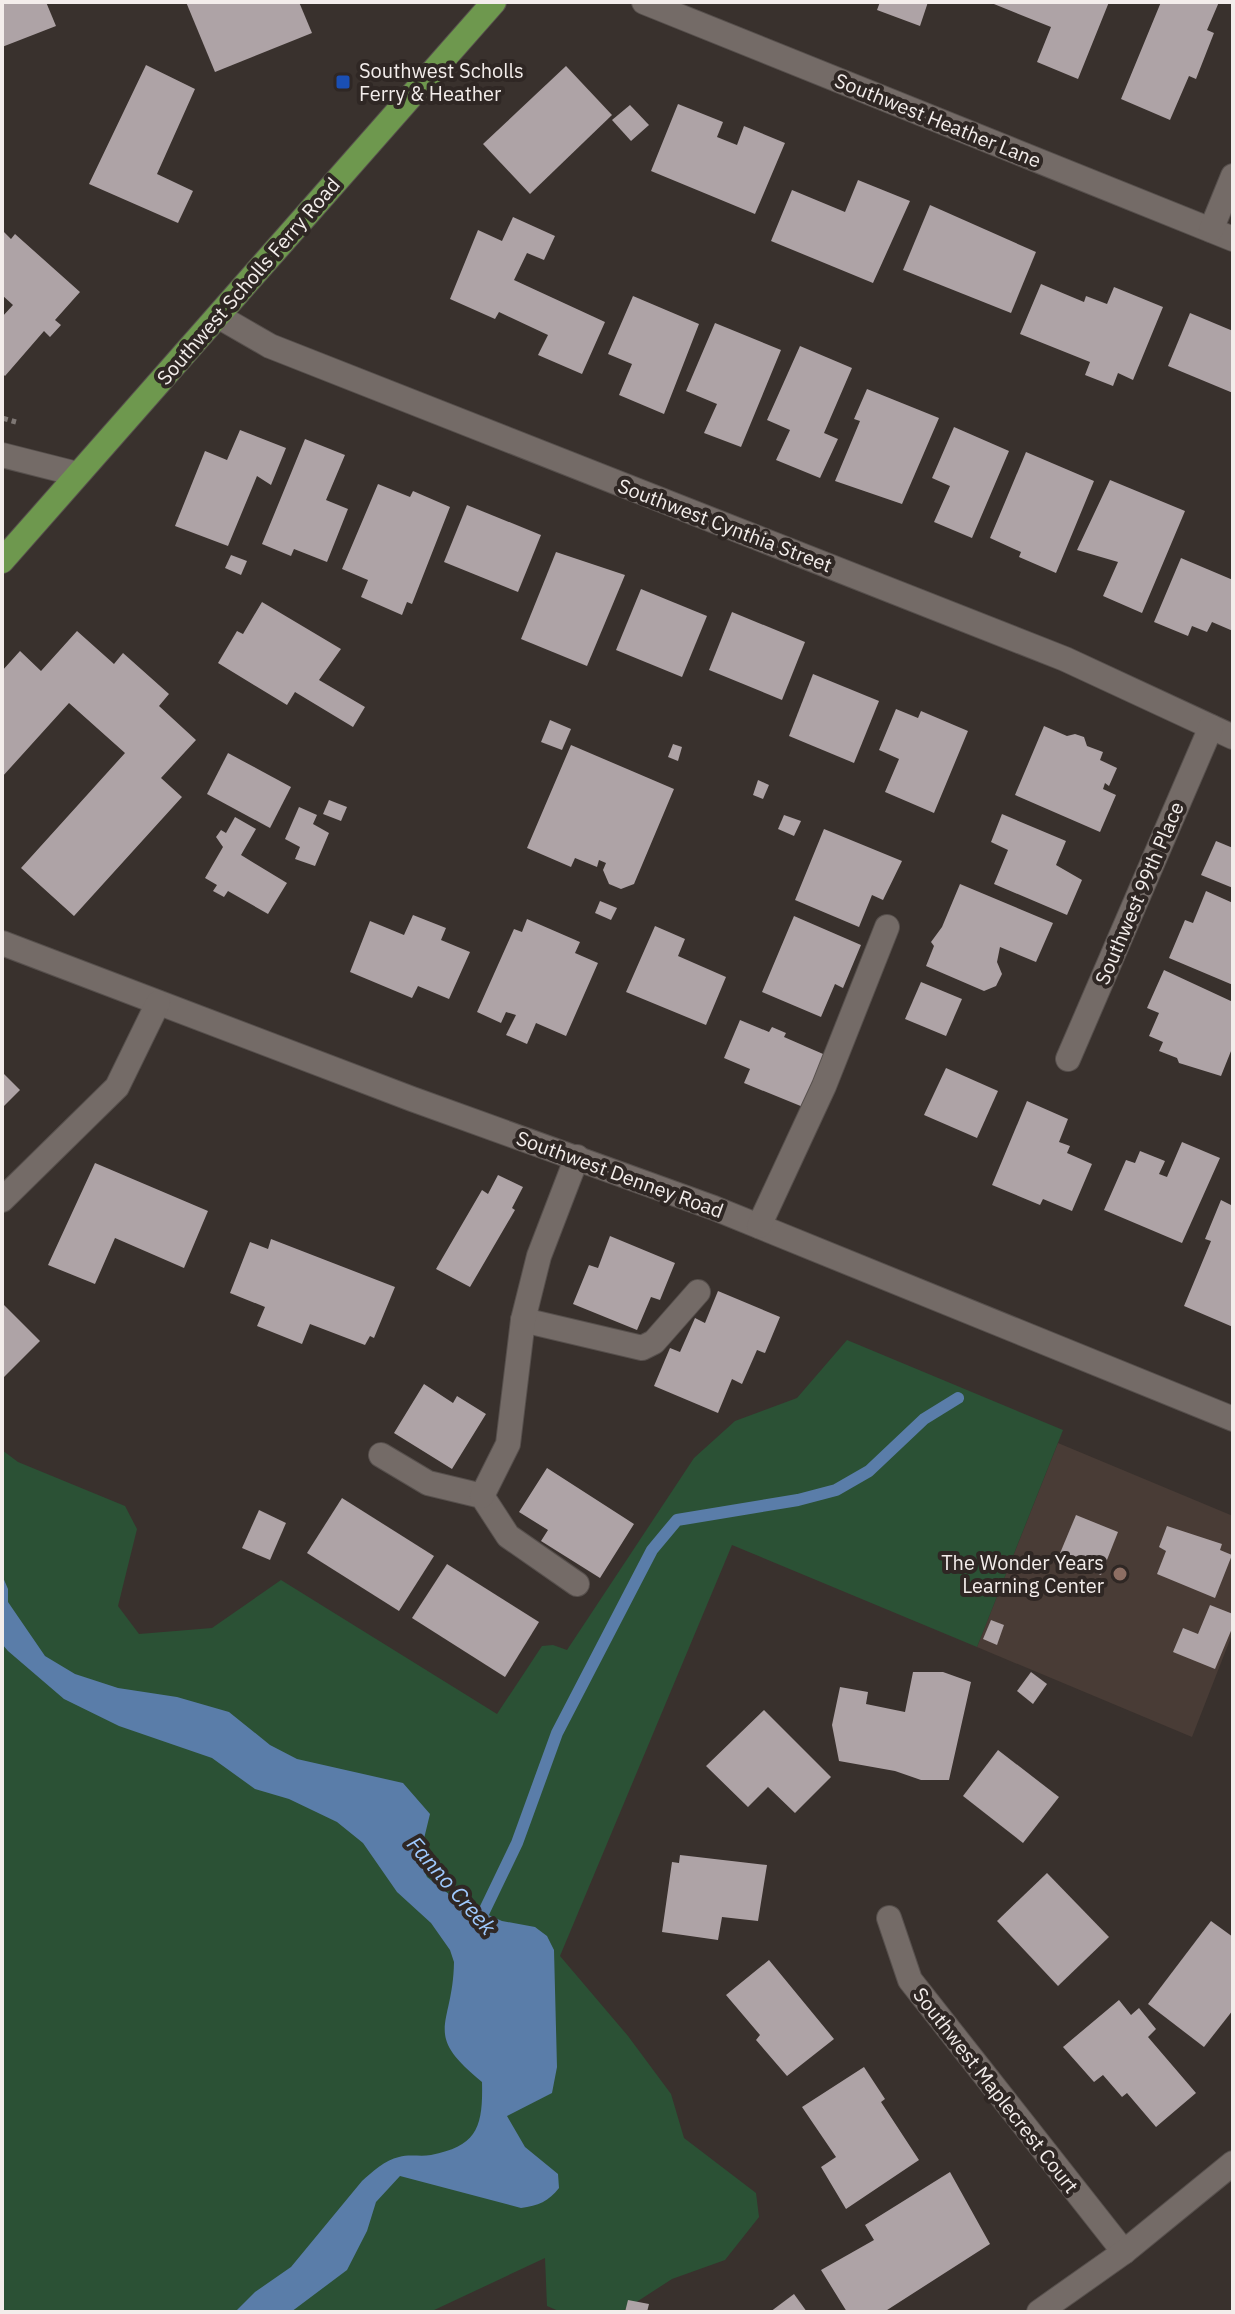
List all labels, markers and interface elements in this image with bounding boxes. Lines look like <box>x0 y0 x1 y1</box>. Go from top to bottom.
place label: Southwest Scholls Ferry & Heather <box>359 57 524 107</box>
street label: Southwest Heather Lane <box>831 66 1045 174</box>
marker: Southwest Scholls Ferry & Heather <box>334 73 352 91</box>
street label: Southwest Scholls Ferry Road <box>150 171 346 391</box>
street label: Southwest Cynthia Street <box>614 472 836 578</box>
street label: Southwest 99th Place <box>1088 797 1190 989</box>
street label: Southwest Denney Road <box>513 1124 727 1224</box>
place label: The Wonder Years Learning Center <box>941 1549 1104 1599</box>
marker: The Wonder Years Learning Center <box>1111 1565 1129 1583</box>
water label: Fanno Creek <box>401 1830 503 1941</box>
street label: Southwest Maplecrest Court <box>907 1982 1085 2198</box>

